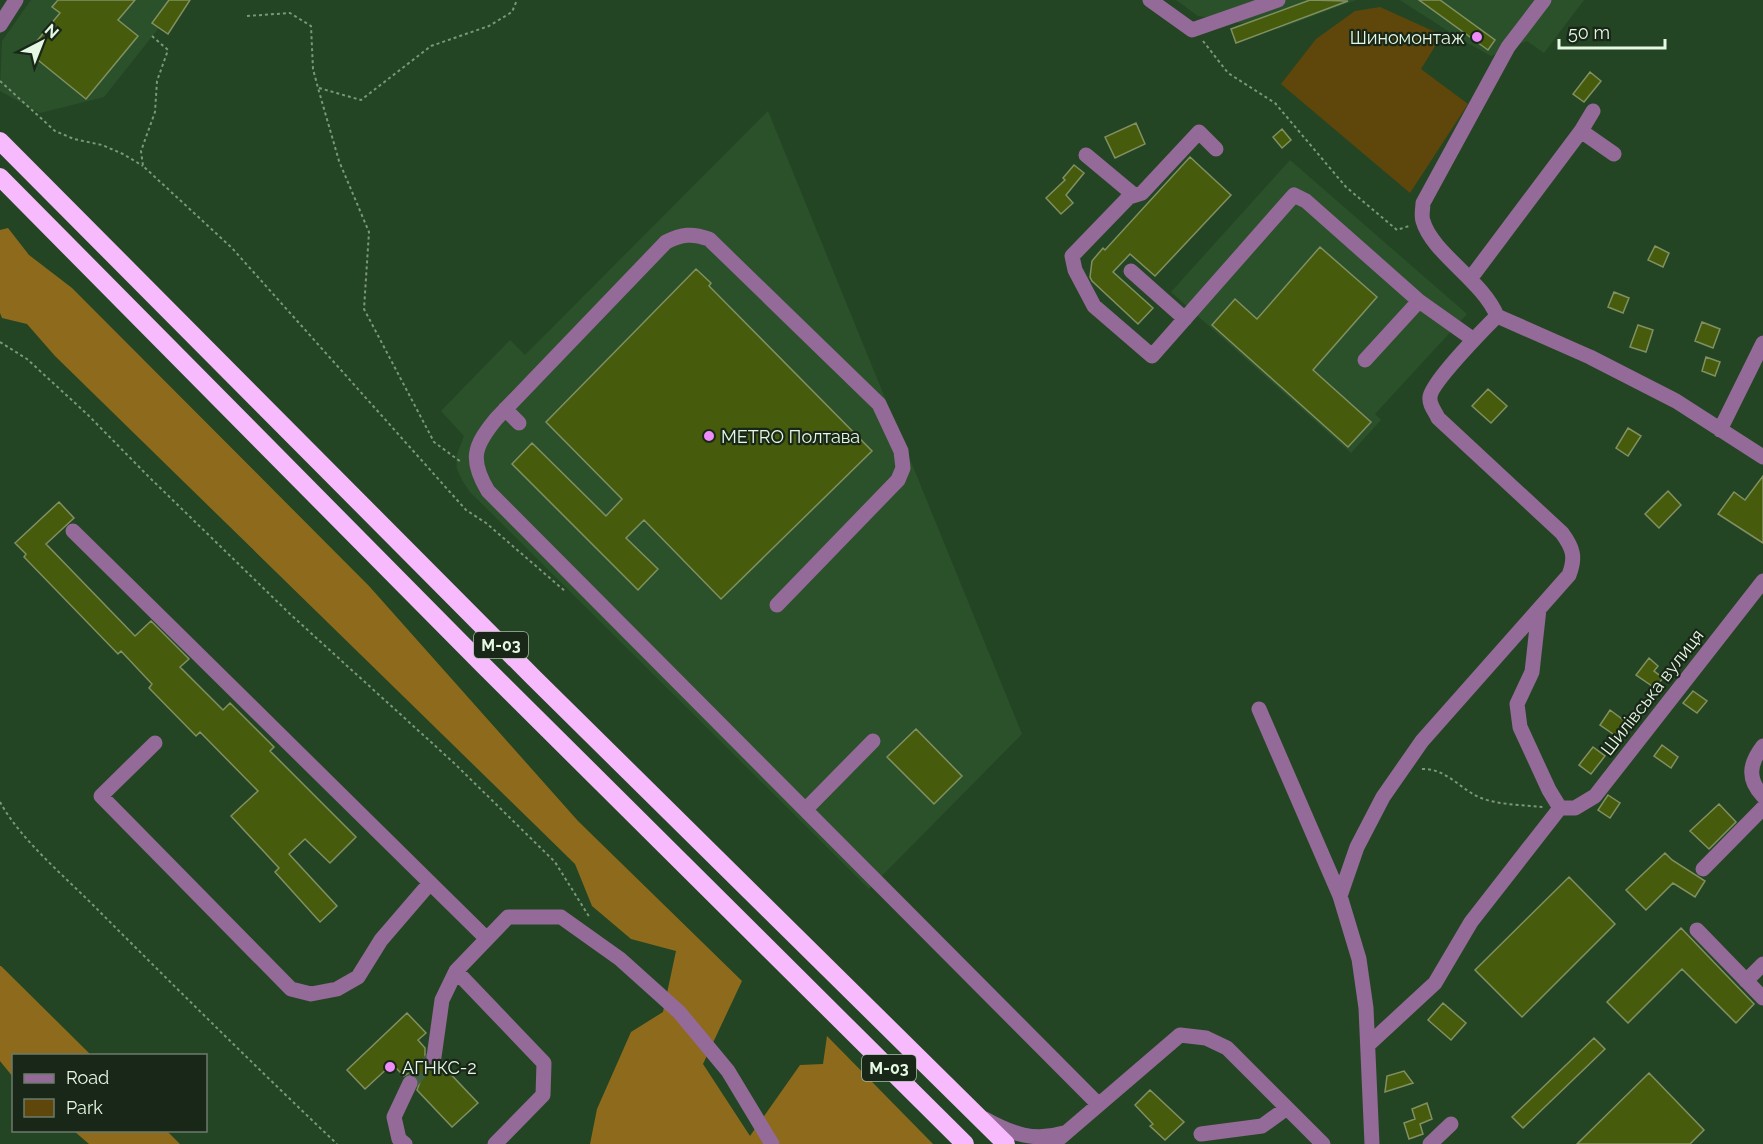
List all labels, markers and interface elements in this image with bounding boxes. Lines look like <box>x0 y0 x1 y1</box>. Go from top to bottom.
north arrow <box>12 12 72 72</box>
scale bar <box>1559 12 1666 50</box>
text: N <box>41 20 63 42</box>
text: 50 m <box>1568 22 1610 43</box>
place label: Шиномонтаж <box>1350 27 1465 48</box>
marker: Шиномонтаж <box>1470 30 1484 44</box>
place label: METRO Полтава <box>721 426 860 447</box>
marker: METRO Полтава <box>702 429 716 443</box>
street label: Шилівська вулиця <box>1596 625 1708 759</box>
road number: М-03 <box>474 632 528 658</box>
legend <box>12 1054 207 1132</box>
road number: М-03 <box>862 1055 916 1081</box>
place label: АГНКС-2 <box>402 1057 477 1078</box>
marker: АГНКС-2 <box>383 1060 397 1074</box>
text: Road <box>66 1067 109 1088</box>
text: Park <box>66 1097 103 1118</box>

